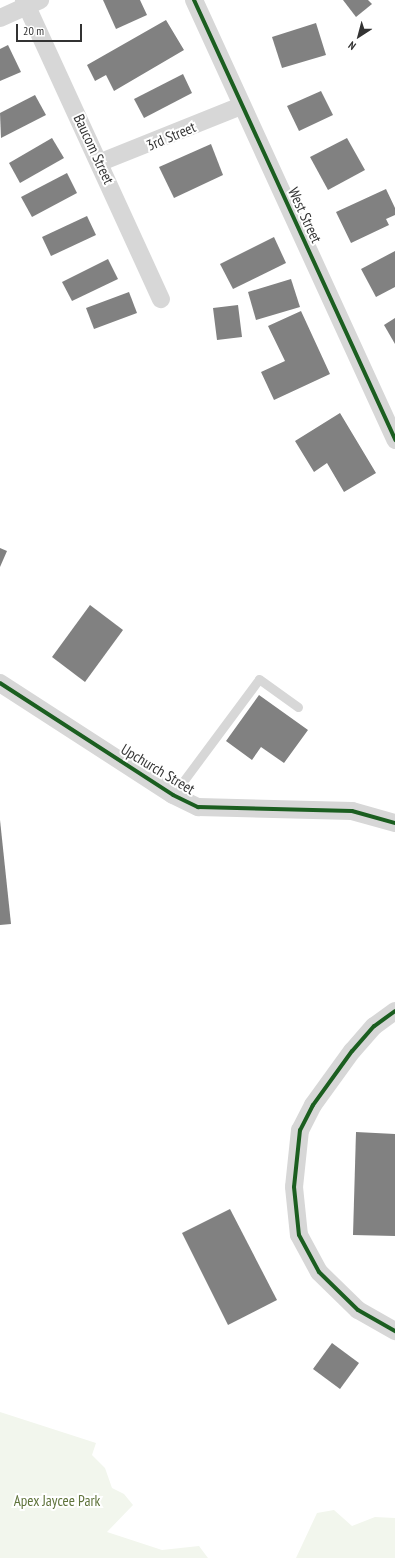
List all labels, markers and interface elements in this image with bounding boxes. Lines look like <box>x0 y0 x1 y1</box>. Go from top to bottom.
scale bar <box>18 16 84 42</box>
north arrow <box>339 16 379 56</box>
text: 20 m <box>23 23 44 38</box>
text: N <box>345 38 358 53</box>
street label: Baucom Street <box>70 111 118 187</box>
street label: 3rd Street <box>144 118 198 154</box>
street label: West Street <box>284 184 326 246</box>
street label: Upchurch Street <box>118 740 198 798</box>
park label: Apex Jaycee Park <box>14 1492 100 1510</box>

